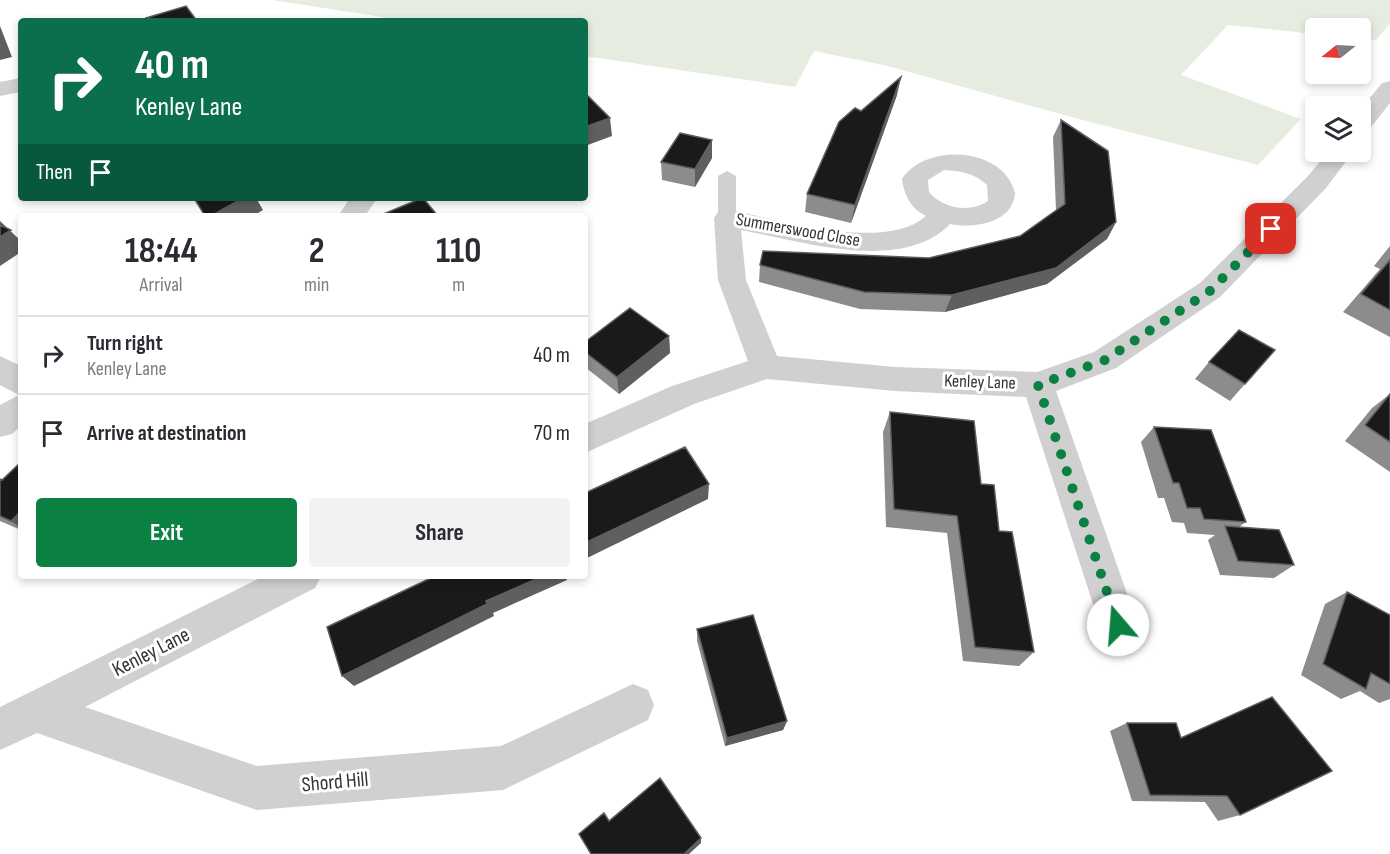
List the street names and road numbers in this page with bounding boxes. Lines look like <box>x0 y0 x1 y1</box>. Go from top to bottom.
street label: Summerswood Close <box>734 209 862 251</box>
street label: Kenley Lane <box>944 370 1016 394</box>
street label: Kenley Lane <box>108 622 194 682</box>
street label: Shord Hill <box>301 767 369 797</box>

